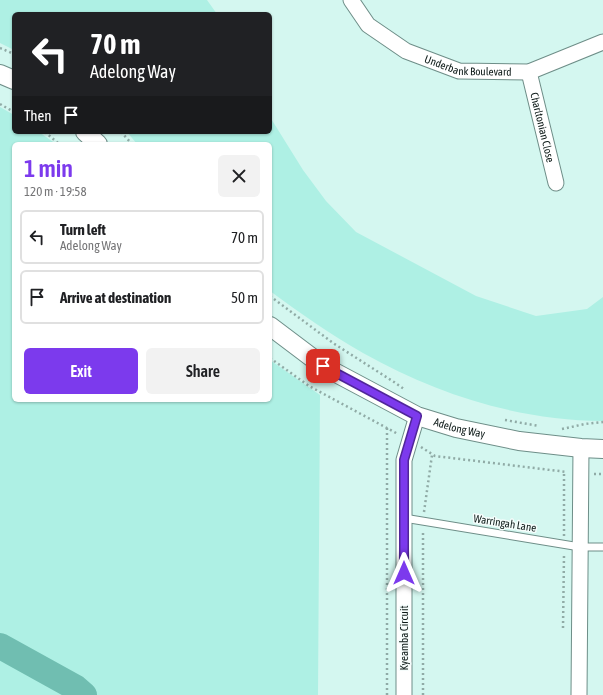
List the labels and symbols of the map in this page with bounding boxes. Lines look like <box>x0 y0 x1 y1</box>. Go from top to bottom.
street label: Underbank Boulevard <box>423 53 512 78</box>
street label: Charltonian Close <box>528 91 557 164</box>
pin <box>306 349 340 383</box>
street label: Adelong Way <box>432 416 487 440</box>
street label: Warringah Lane <box>473 512 537 534</box>
position arrow <box>383 552 425 594</box>
street label: Kyeamba Circuit <box>398 605 410 671</box>

